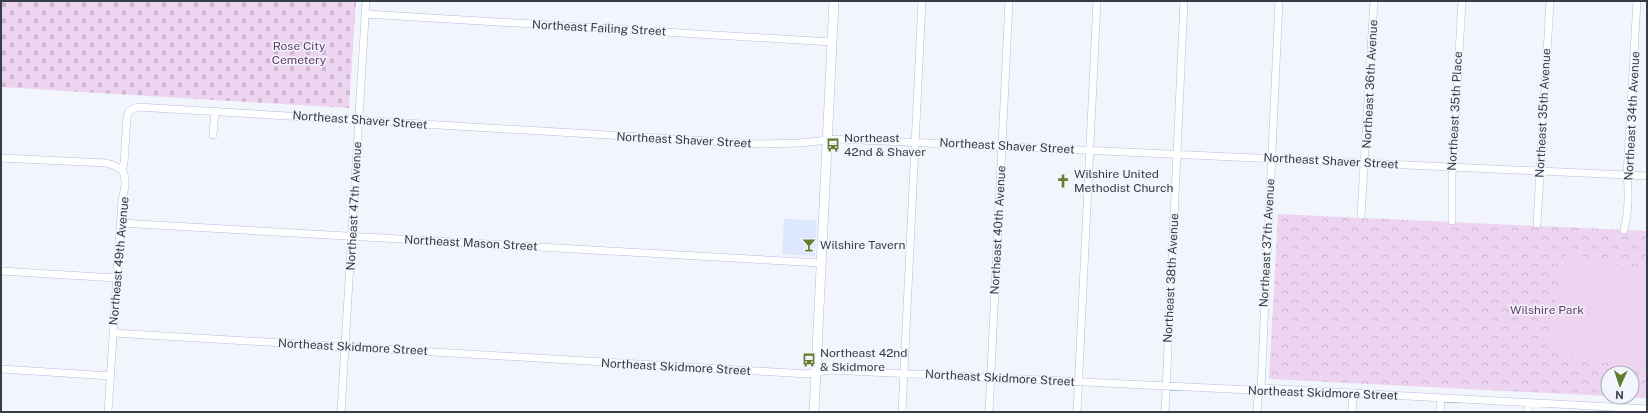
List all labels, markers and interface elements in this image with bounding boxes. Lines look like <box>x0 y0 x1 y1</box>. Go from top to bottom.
street label: Northeast Failing Street <box>532 17 667 39</box>
street label: Northeast 36th Avenue <box>1360 19 1380 149</box>
park label: Rose City Cemetery <box>272 39 327 67</box>
street label: Northeast 35th Avenue <box>1533 48 1553 178</box>
street label: Northeast 35th Place <box>1445 51 1465 171</box>
street label: Northeast 34th Avenue <box>1622 51 1642 181</box>
street label: Northeast Shaver Street <box>292 108 428 132</box>
street label: Northeast Shaver Street <box>616 129 752 151</box>
place label: Northeast 42nd & Shaver <box>844 131 926 159</box>
street label: Northeast Shaver Street <box>939 135 1075 157</box>
bus stop icon: Northeast 42nd & Shaver <box>825 137 841 153</box>
street label: Northeast 47th Avenue <box>344 141 364 271</box>
street label: Northeast Shaver Street <box>1263 150 1399 172</box>
street label: Northeast 40th Avenue <box>988 165 1008 295</box>
place label: Wilshire United Methodist Church <box>1074 167 1173 195</box>
church icon: Wilshire United Methodist Church <box>1055 173 1071 189</box>
street label: Northeast 37th Avenue <box>1257 178 1277 308</box>
street label: Northeast 49th Avenue <box>106 196 132 326</box>
street label: Northeast 38th Avenue <box>1161 213 1181 343</box>
street label: Northeast Mason Street <box>404 233 538 254</box>
bar icon: Wilshire Tavern <box>801 237 817 253</box>
place label: Wilshire Tavern <box>820 238 905 252</box>
park label: Wilshire Park <box>1510 303 1584 317</box>
street label: Northeast Skidmore Street <box>278 336 429 358</box>
place label: Northeast 42nd & Skidmore <box>820 346 907 374</box>
bus stop icon: Northeast 42nd & Skidmore <box>801 352 817 368</box>
street label: Northeast Skidmore Street <box>601 356 752 378</box>
north arrow <box>1600 365 1640 405</box>
street label: Northeast Skidmore Street <box>925 367 1076 389</box>
street label: Northeast Skidmore Street <box>1248 383 1399 403</box>
text: N <box>1615 389 1624 401</box>

